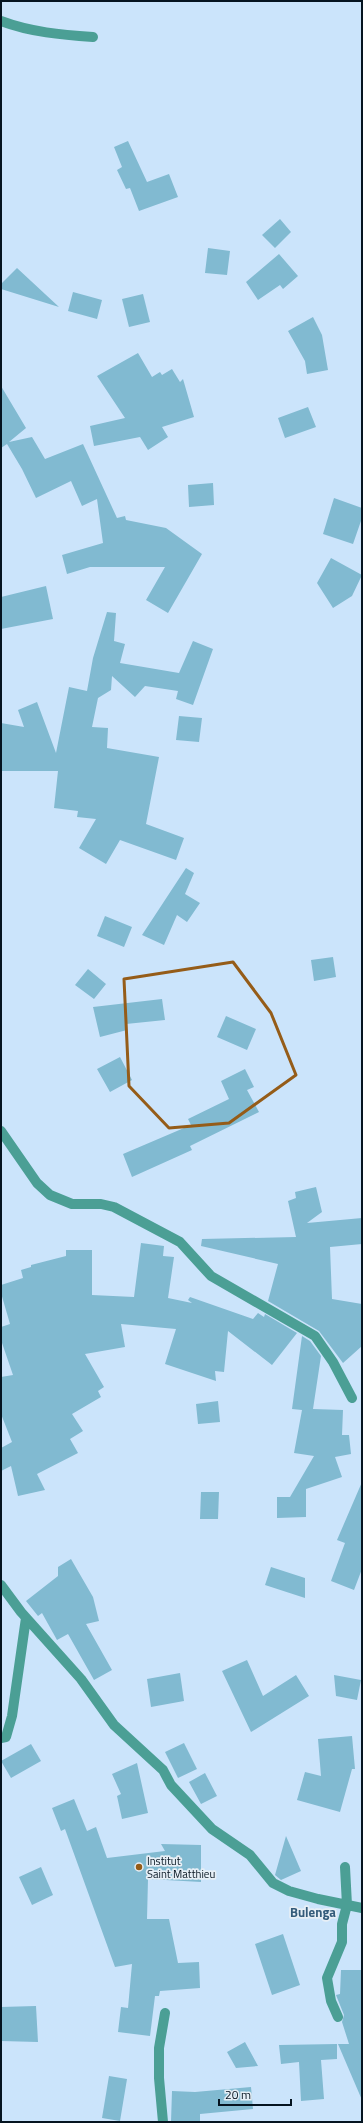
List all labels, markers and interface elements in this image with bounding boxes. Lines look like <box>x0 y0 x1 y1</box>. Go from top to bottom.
place label: Institut Saint Matthieu <box>147 1853 215 1882</box>
marker: Institut Saint Matthieu <box>134 1862 144 1872</box>
district label: Bulenga <box>290 1902 336 1922</box>
scale bar <box>219 2081 291 2107</box>
text: 20 m <box>225 2085 251 2104</box>

